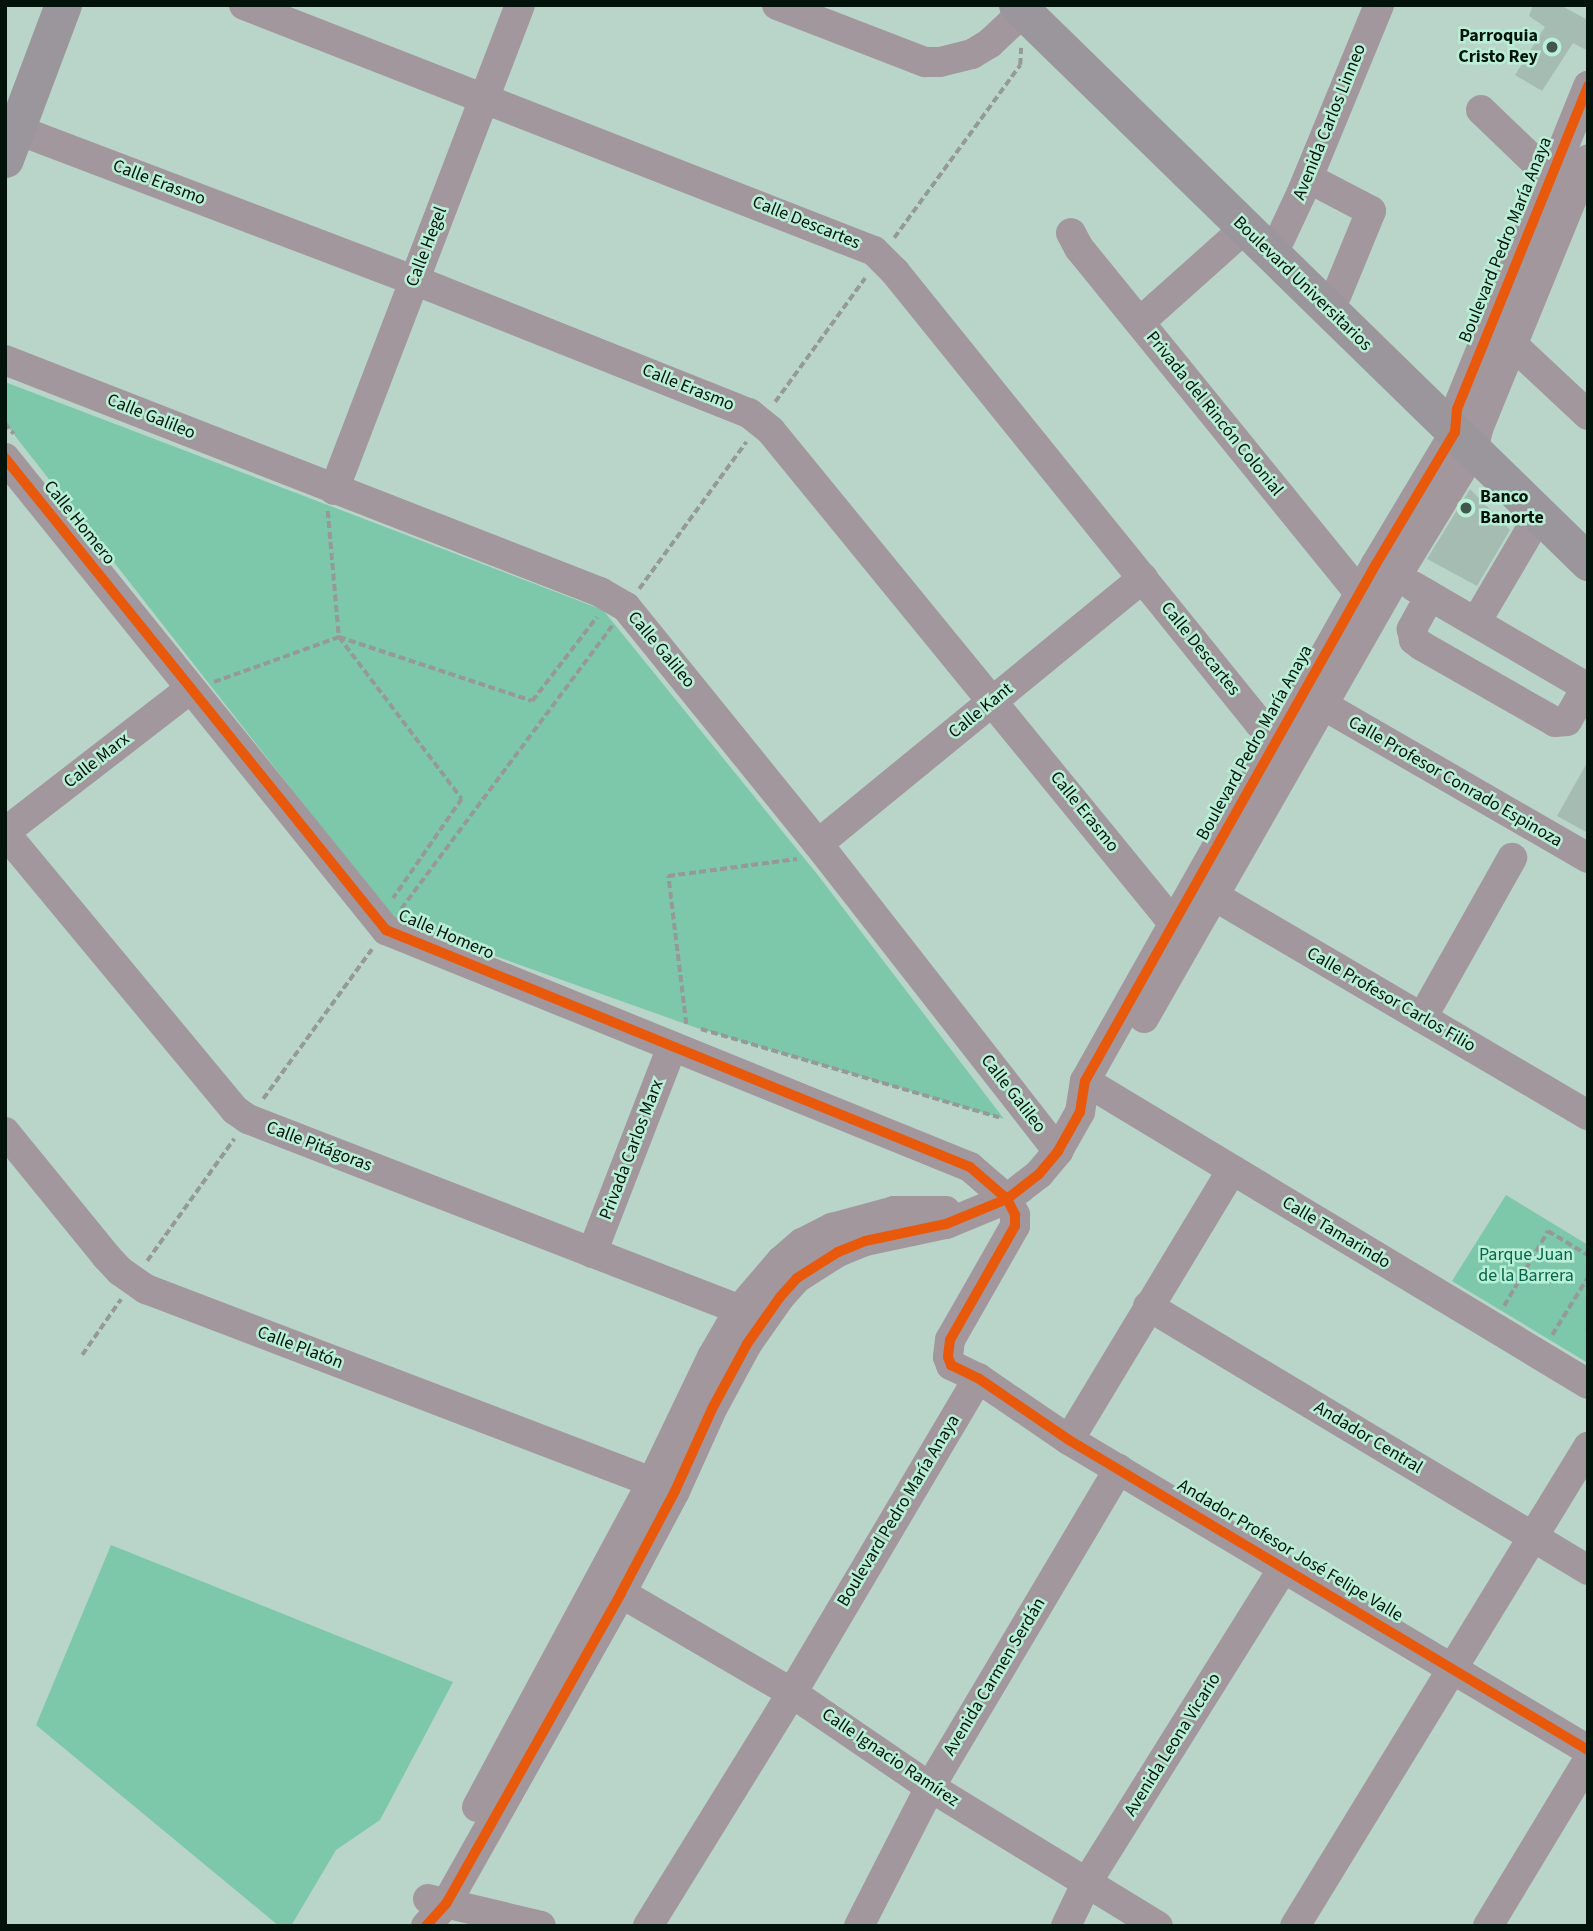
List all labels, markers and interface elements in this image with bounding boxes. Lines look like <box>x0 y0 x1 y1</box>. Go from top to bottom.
place label: Parroquia Cristo Rey <box>1458 26 1538 68</box>
marker: Parroquia Cristo Rey <box>1544 39 1560 55</box>
street label: Avenida Carlos Linneo <box>1289 41 1371 203</box>
street label: Boulevard Pedro María Anaya <box>1455 134 1557 346</box>
street label: Calle Erasmo <box>110 155 208 211</box>
street label: Calle Descartes <box>749 192 863 254</box>
street label: Calle Hegel <box>402 204 452 290</box>
street label: Boulevard Universitarios <box>1228 212 1376 356</box>
street label: Privada del Rincón Colonial <box>1141 327 1287 501</box>
street label: Calle Erasmo <box>639 360 737 416</box>
street label: Calle Galileo <box>104 389 198 445</box>
street label: Calle Homero <box>38 476 120 570</box>
place label: Banco Banorte <box>1480 487 1544 530</box>
marker: Banco Banorte <box>1458 500 1474 516</box>
street label: Calle Descartes <box>1156 598 1244 700</box>
street label: Calle Galileo <box>623 607 699 693</box>
street label: Boulevard Pedro María Anaya <box>1192 642 1318 844</box>
street label: Calle Kant <box>944 679 1018 743</box>
street label: Calle Profesor Conrado Espinoza <box>1344 712 1566 852</box>
street label: Calle Marx <box>60 729 134 793</box>
street label: Calle Erasmo <box>1045 767 1123 857</box>
street label: Calle Homero <box>395 905 497 965</box>
street label: Calle Profesor Carlos Filio <box>1303 943 1479 1057</box>
street label: Calle Galileo <box>976 1051 1050 1137</box>
street label: Privada Carlos Marx <box>595 1077 669 1223</box>
street label: Calle Pitágoras <box>263 1117 375 1177</box>
street label: Calle Tamarindo <box>1278 1192 1394 1274</box>
park label: Parque Juan de la Barrera <box>1478 1245 1574 1288</box>
street label: Calle Platón <box>254 1322 346 1374</box>
street label: Andador Central <box>1310 1397 1426 1479</box>
street label: Boulevard Pedro María Anaya <box>833 1411 965 1611</box>
street label: Andador Profesor José Felipe Valle <box>1173 1475 1407 1627</box>
street label: Avenida Carmen Serdán <box>939 1594 1051 1760</box>
street label: Avenida Leona Vicario <box>1120 1669 1226 1821</box>
street label: Calle Ignacio Ramírez <box>817 1704 963 1812</box>

